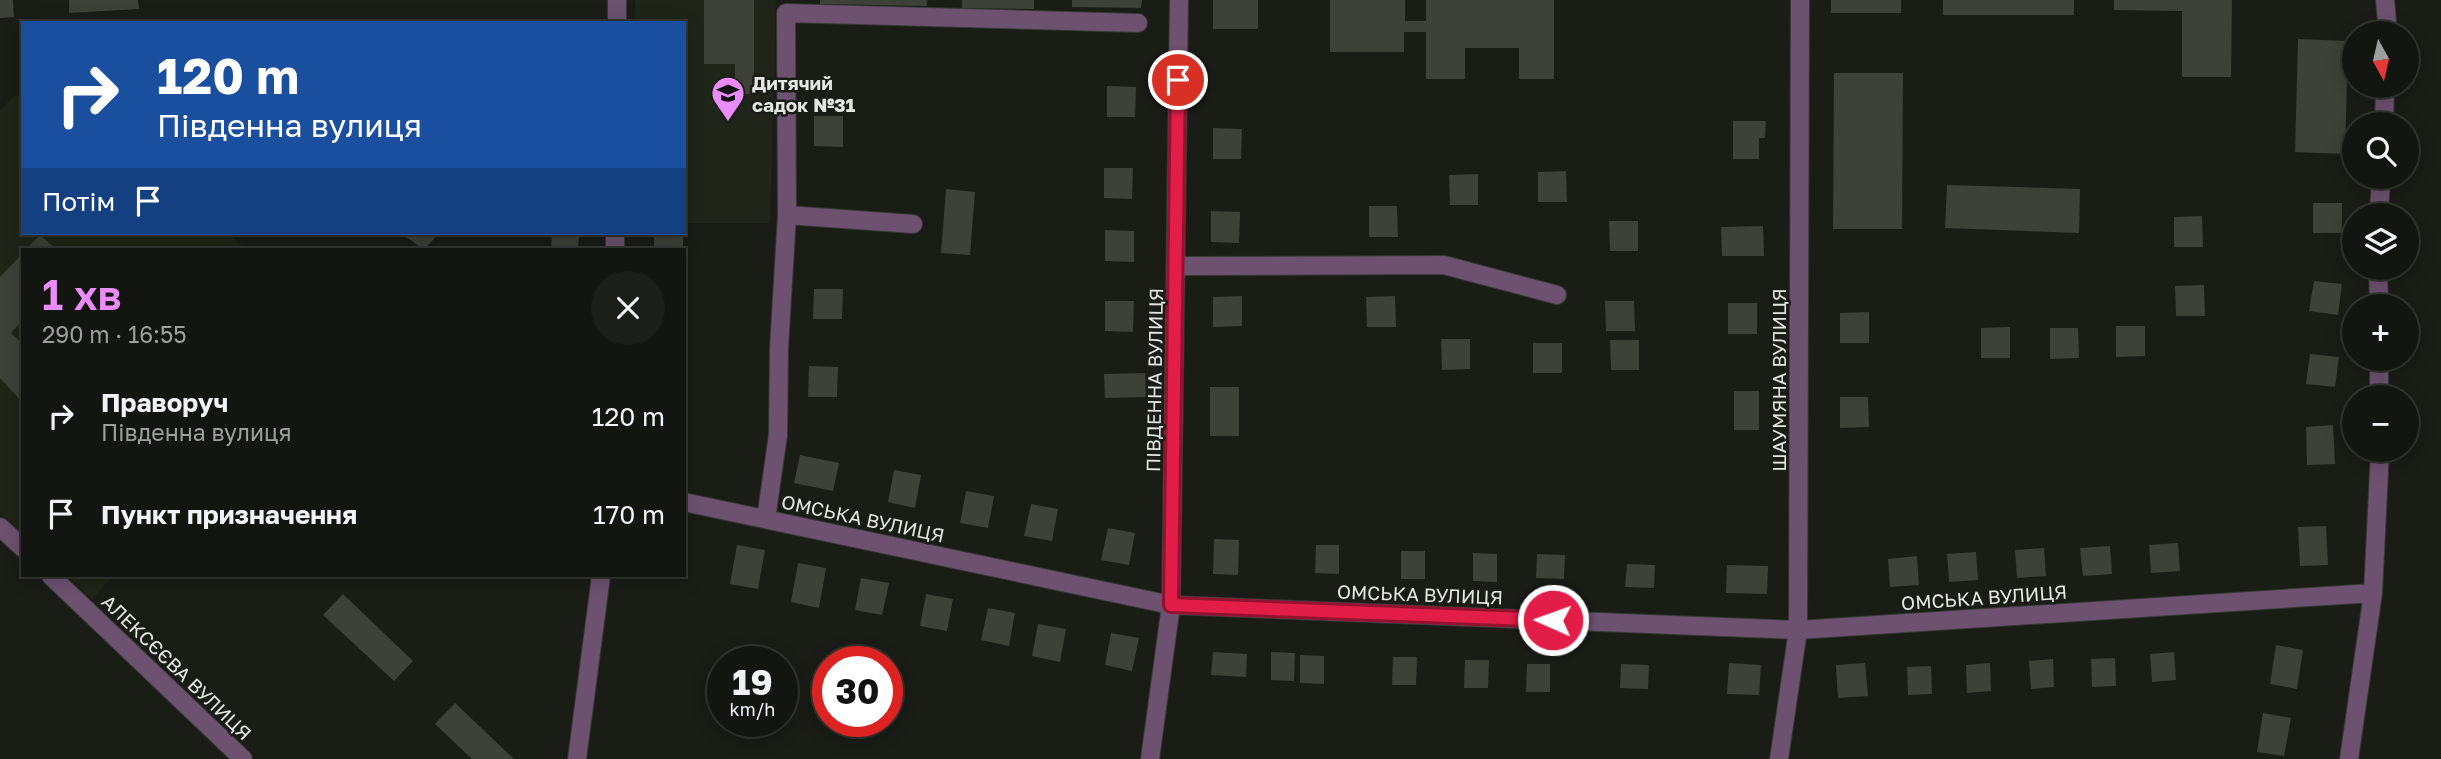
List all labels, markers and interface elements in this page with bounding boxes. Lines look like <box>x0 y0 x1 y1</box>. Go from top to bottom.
north arrow <box>2342 21 2418 98</box>
map controls <box>2342 21 2419 462</box>
text: 120 m <box>157 46 299 105</box>
icon: right <box>42 49 133 140</box>
pin <box>1148 50 1208 110</box>
icon: arrive <box>1159 61 1197 99</box>
place label: Дитячий садок №31 <box>752 71 856 116</box>
school or university icon: Дитячий садок №31 <box>709 74 747 123</box>
text: Південна вулиця <box>157 106 422 144</box>
button: search <box>2342 112 2419 189</box>
icon: arrive <box>129 182 167 220</box>
text: Потім <box>42 186 115 217</box>
button: layers <box>2342 203 2419 280</box>
text: 1 хв <box>42 269 122 319</box>
button: close <box>591 271 665 345</box>
street label: ПІВДЕННА ВУЛИЦЯ <box>1141 288 1167 472</box>
street label: ШАУМЯНА ВУЛИЦЯ <box>1767 288 1790 472</box>
button: + <box>2342 294 2419 371</box>
text: 290 m · 16:55 <box>42 320 187 348</box>
button: − <box>2342 385 2419 462</box>
text: Праворуч <box>101 387 229 418</box>
icon: right <box>42 397 80 435</box>
text: 120 m <box>592 401 665 432</box>
text: Південна вулиця <box>101 418 292 446</box>
street label: ОМСЬКА ВУЛИЦЯ <box>779 489 947 547</box>
icon: arrive <box>42 495 80 533</box>
text: Пункт призначення <box>101 499 357 530</box>
text: 170 m <box>593 499 665 530</box>
street label: ОМСЬКА ВУЛИЦЯ <box>1337 580 1503 608</box>
street label: ОМСЬКА ВУЛИЦЯ <box>1900 580 2068 614</box>
position arrow <box>1516 583 1590 657</box>
street label: АЛЕКСЄЄВА ВУЛИЦЯ <box>97 590 257 744</box>
speed limit sign: 30 <box>812 646 903 737</box>
text: 19 <box>732 661 773 703</box>
text: km/h <box>730 698 775 720</box>

